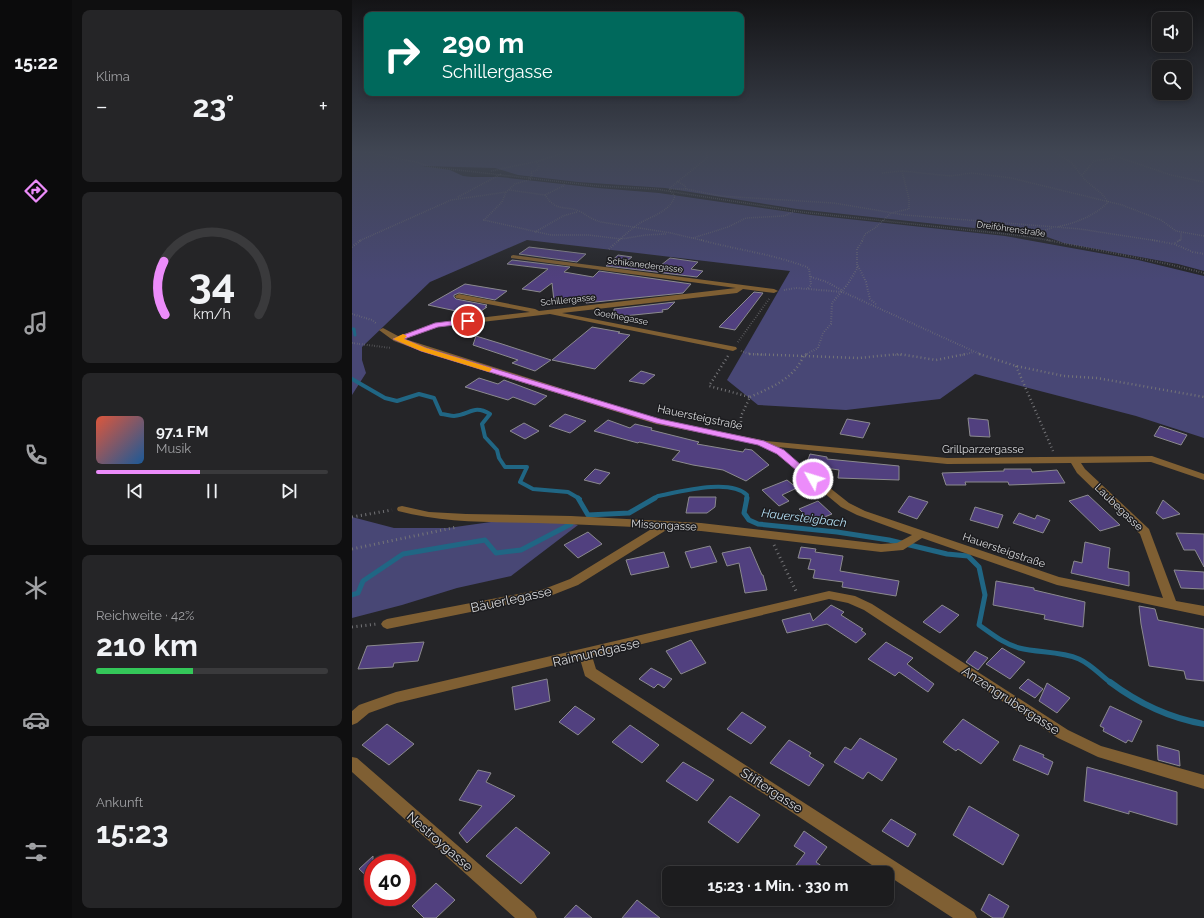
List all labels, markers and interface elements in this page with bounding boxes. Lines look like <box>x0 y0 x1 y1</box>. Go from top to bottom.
map controls <box>1152 12 1192 100</box>
button: sound <box>1152 12 1192 52</box>
text: 290 m <box>442 27 524 60</box>
icon: right <box>376 28 428 80</box>
text: 15:22 <box>14 52 58 73</box>
button: search <box>1152 60 1192 100</box>
text: Schillergasse <box>442 61 553 82</box>
text: Klima <box>96 69 130 84</box>
text: 23° <box>192 89 234 124</box>
text: − <box>96 93 108 119</box>
text: + <box>319 93 328 119</box>
icon: directions <box>22 177 50 205</box>
street label: Dreiföhrenstraße <box>976 219 1047 239</box>
street label: Schikanedergasse <box>607 255 684 275</box>
text: 34 <box>189 259 235 308</box>
street label: Schillergasse <box>540 292 597 308</box>
pin <box>451 304 485 338</box>
text: km/h <box>193 306 231 322</box>
street label: Goethegasse <box>593 307 650 327</box>
icon: music <box>22 309 50 337</box>
icon: arrive <box>457 310 479 332</box>
street label: Hauersteigstraße <box>656 402 744 433</box>
text: 97.1 FM <box>156 423 208 441</box>
icon: phone <box>22 441 50 469</box>
text: Musik <box>156 441 191 456</box>
street label: Grillparzergasse <box>942 443 1025 456</box>
position arrow <box>792 458 834 500</box>
icon: previous <box>124 480 146 502</box>
icon: pause <box>201 480 223 502</box>
icon: next <box>278 480 300 502</box>
street label: Laubegasse <box>1092 481 1146 534</box>
water label: Hauersteigbach <box>761 506 848 530</box>
street label: Missongasse <box>631 517 698 534</box>
street label: Hauersteigstraße <box>961 530 1048 571</box>
icon: climate <box>22 574 50 602</box>
street label: Bäuerlegasse <box>469 584 553 615</box>
text: Reichweite · 42% <box>96 608 194 623</box>
text: 210 km <box>96 628 198 663</box>
street label: Raimundgasse <box>551 635 641 670</box>
street label: Anzengrubergasse <box>959 663 1063 738</box>
icon: car <box>22 706 50 734</box>
street label: Stiftergasse <box>738 765 806 816</box>
text: Ankunft <box>96 795 143 810</box>
street label: Nestroygasse <box>404 809 476 874</box>
text: 15:23 <box>96 815 169 850</box>
icon: filters <box>22 838 50 866</box>
speed limit sign: 40 <box>364 854 416 906</box>
text: 15:23 · 1 Min. · 330 m <box>707 877 849 895</box>

